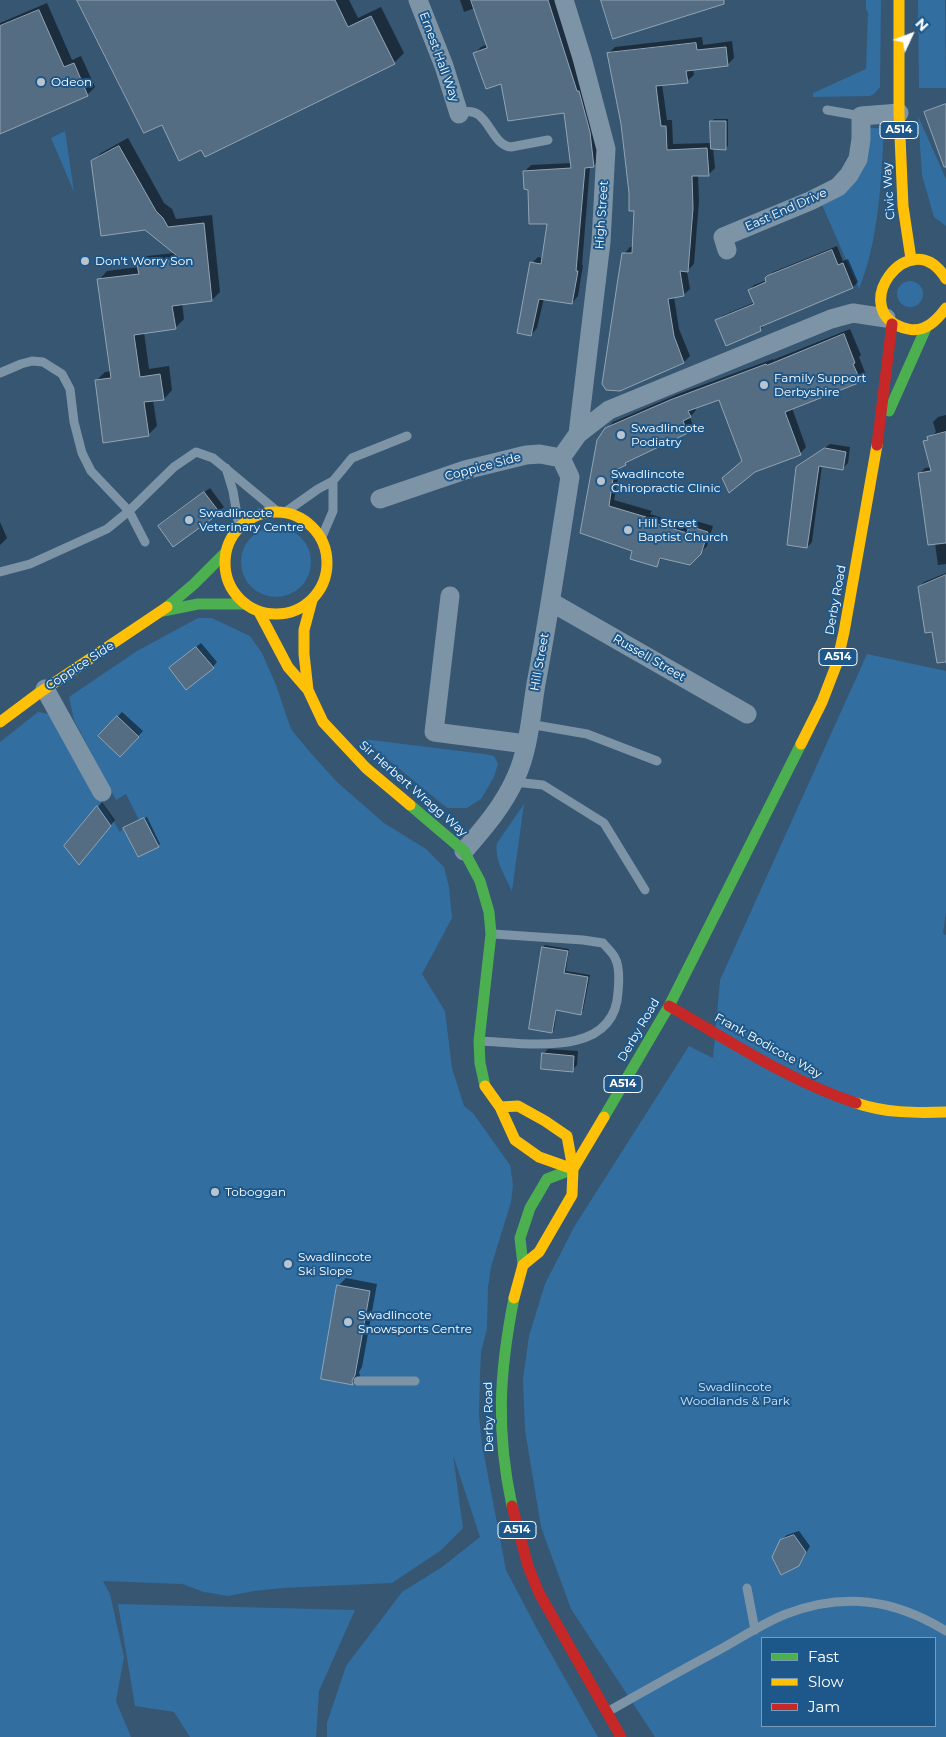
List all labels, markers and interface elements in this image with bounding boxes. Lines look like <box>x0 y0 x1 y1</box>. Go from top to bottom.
street label: Ernest Hall Way <box>416 10 462 104</box>
north arrow <box>886 10 936 60</box>
text: N <box>912 14 932 35</box>
place label: Odeon <box>51 75 92 89</box>
marker: Odeon <box>35 76 47 88</box>
road number: A514 <box>880 122 918 138</box>
street label: Civic Way <box>880 162 898 220</box>
street label: High Street <box>592 180 612 250</box>
street label: East End Drive <box>743 186 829 234</box>
place label: Don't Worry Son <box>95 254 193 268</box>
marker: Don't Worry Son <box>79 255 91 267</box>
place label: Family Support Derbyshire <box>774 371 866 399</box>
marker: Family Support Derbyshire <box>758 379 770 391</box>
place label: Swadlincote Podiatry <box>631 421 704 449</box>
marker: Swadlincote Podiatry <box>615 429 627 441</box>
street label: Coppice Side <box>443 450 523 484</box>
place label: Swadlincote Chiropractic Clinic <box>611 467 720 495</box>
marker: Swadlincote Chiropractic Clinic <box>595 475 607 487</box>
place label: Swadlincote Veterinary Centre <box>199 506 304 534</box>
marker: Swadlincote Veterinary Centre <box>183 514 195 526</box>
place label: Hill Street Baptist Church <box>638 516 728 544</box>
marker: Hill Street Baptist Church <box>622 524 634 536</box>
street label: Derby Road <box>823 564 849 636</box>
street label: Russell Street <box>610 631 688 685</box>
street label: Hill Street <box>528 632 552 692</box>
street label: Coppice Side <box>43 639 117 693</box>
road number: A514 <box>819 649 857 666</box>
street label: Sir Herbert Wragg Way <box>356 738 470 840</box>
street label: Derby Road <box>615 996 663 1064</box>
street label: Frank Bodicote Way <box>712 1010 824 1082</box>
road number: A514 <box>604 1076 642 1092</box>
place label: Toboggan <box>225 1185 286 1199</box>
marker: Toboggan <box>209 1186 221 1198</box>
place label: Swadlincote Ski Slope <box>298 1250 371 1278</box>
marker: Swadlincote Ski Slope <box>282 1258 294 1270</box>
place label: Swadlincote Snowsports Centre <box>358 1308 472 1336</box>
marker: Swadlincote Snowsports Centre <box>342 1316 354 1328</box>
park label: Swadlincote Woodlands & Park <box>680 1380 790 1408</box>
street label: Derby Road <box>481 1381 497 1453</box>
road number: A514 <box>498 1522 536 1538</box>
legend <box>761 1637 936 1727</box>
text: Fast <box>808 1647 839 1666</box>
text: Slow <box>808 1672 844 1691</box>
text: Jam <box>808 1697 840 1716</box>

